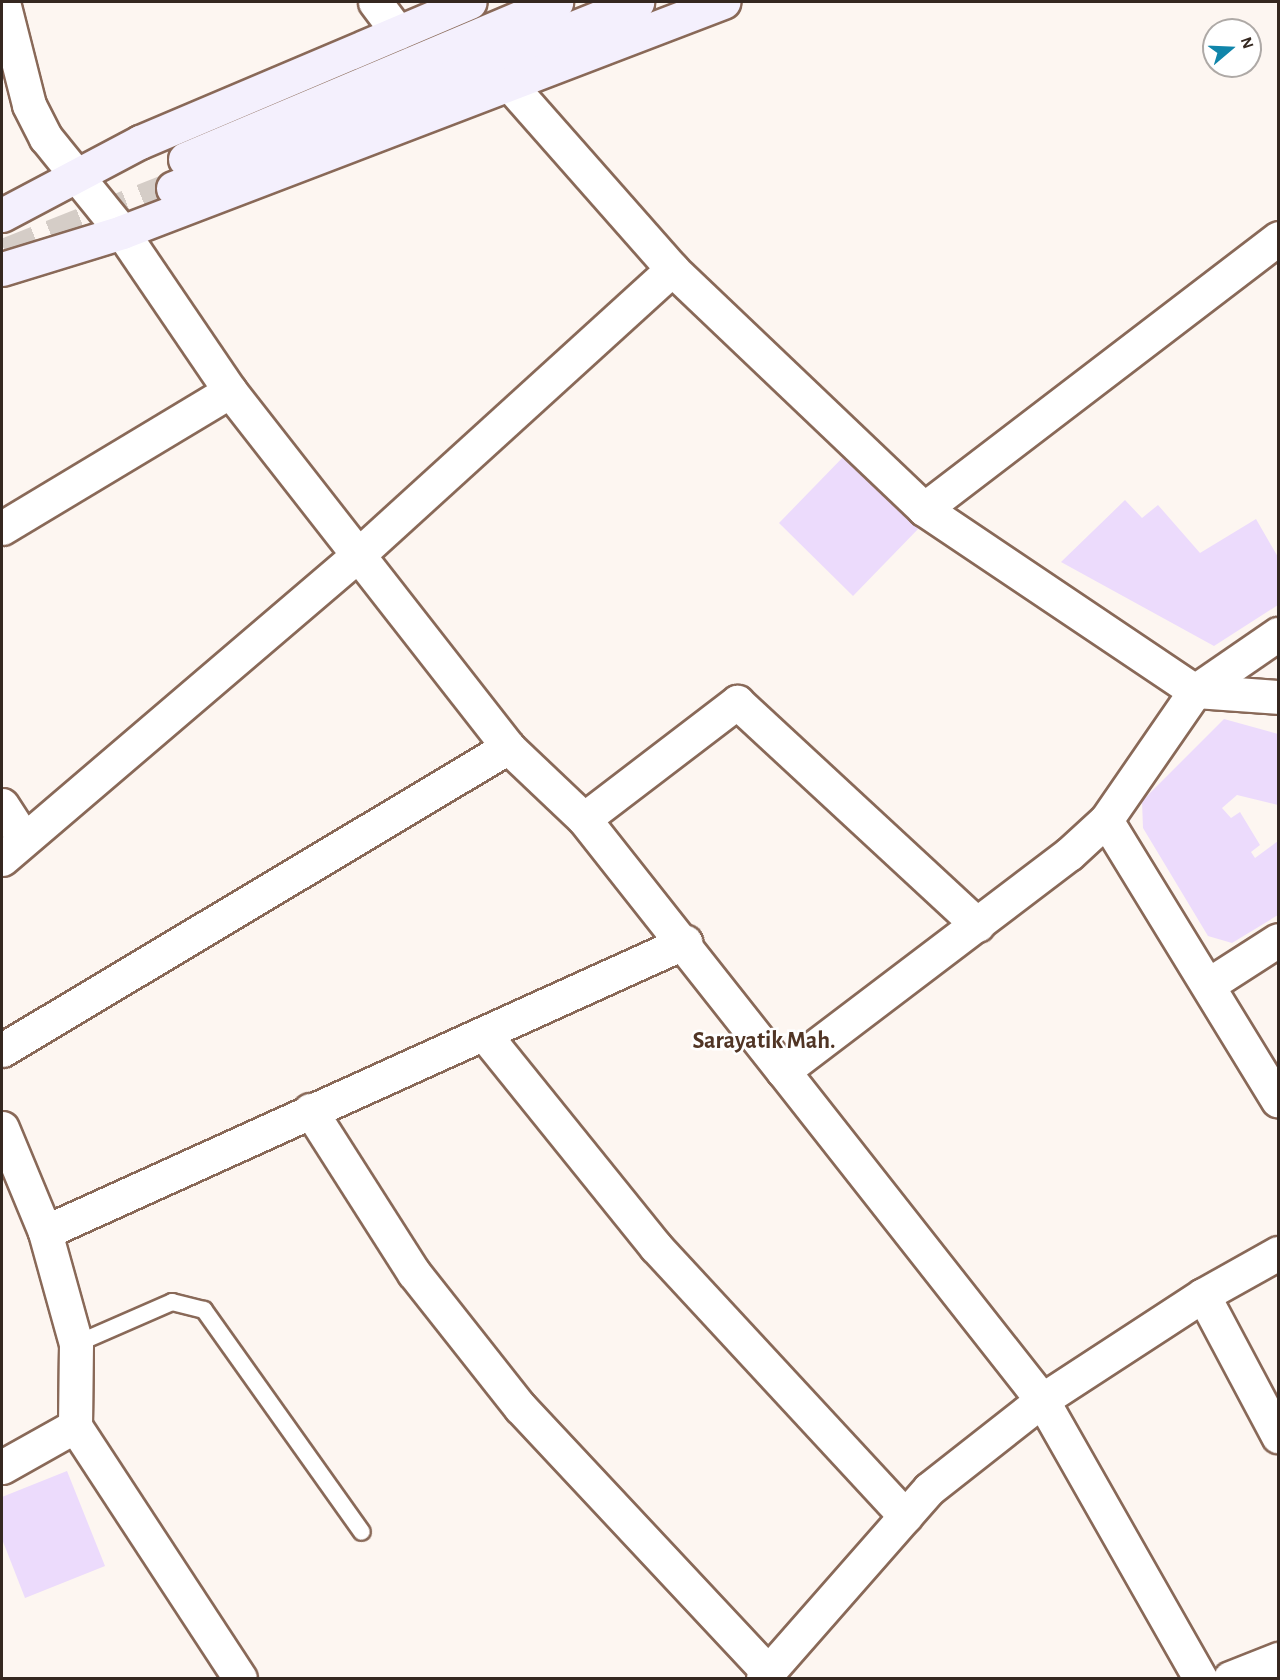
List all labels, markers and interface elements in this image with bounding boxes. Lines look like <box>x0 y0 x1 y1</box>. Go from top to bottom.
north arrow <box>1202 18 1262 78</box>
text: N <box>1238 35 1257 51</box>
district label: Sarayatik Mah. <box>692 1028 836 1056</box>

